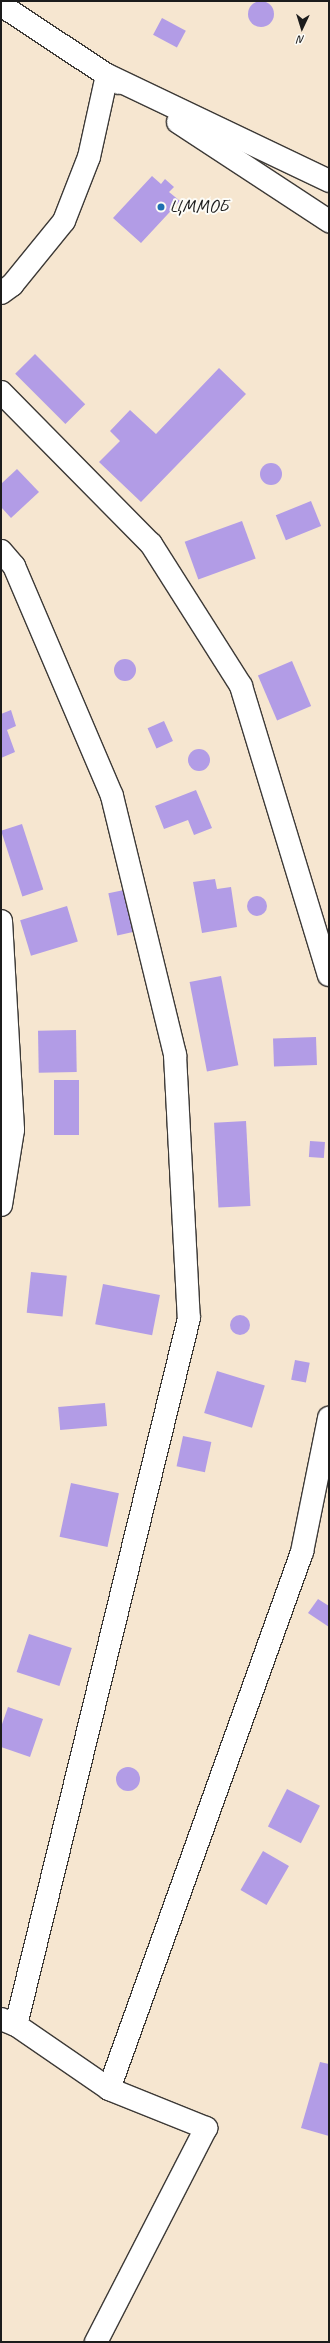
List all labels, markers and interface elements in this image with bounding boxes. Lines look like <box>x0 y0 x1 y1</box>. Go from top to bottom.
north arrow <box>282 8 322 48</box>
text: N <box>297 33 305 47</box>
place label: ЦММОБ <box>169 196 228 218</box>
marker: ЦММОБ <box>156 202 166 212</box>

